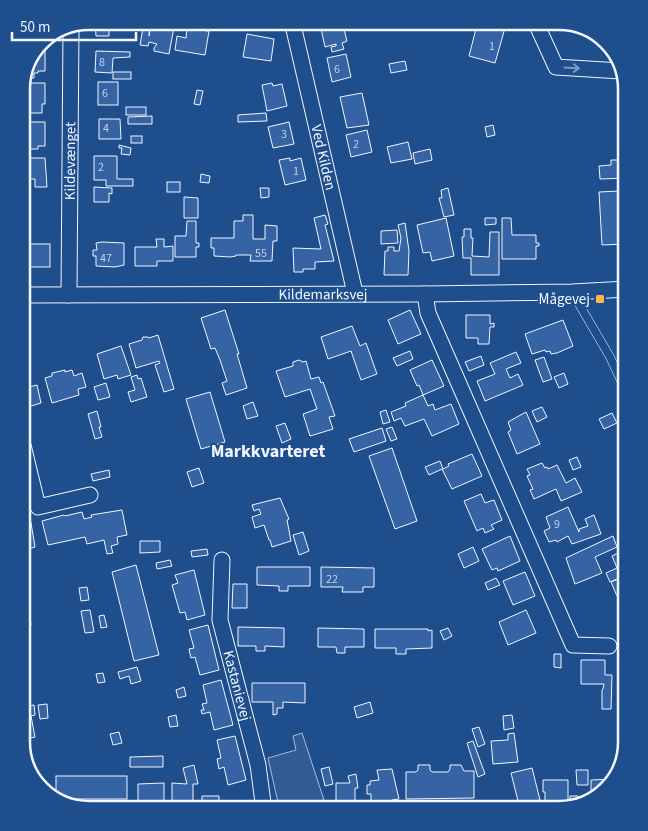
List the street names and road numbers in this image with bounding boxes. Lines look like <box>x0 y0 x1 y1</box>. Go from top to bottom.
street label: Kildevænget <box>59 122 81 200</box>
street label: Ved Kilden <box>306 123 341 192</box>
street label: Kildemarksvej <box>278 284 368 305</box>
street label: Kastanievej <box>218 648 257 723</box>

